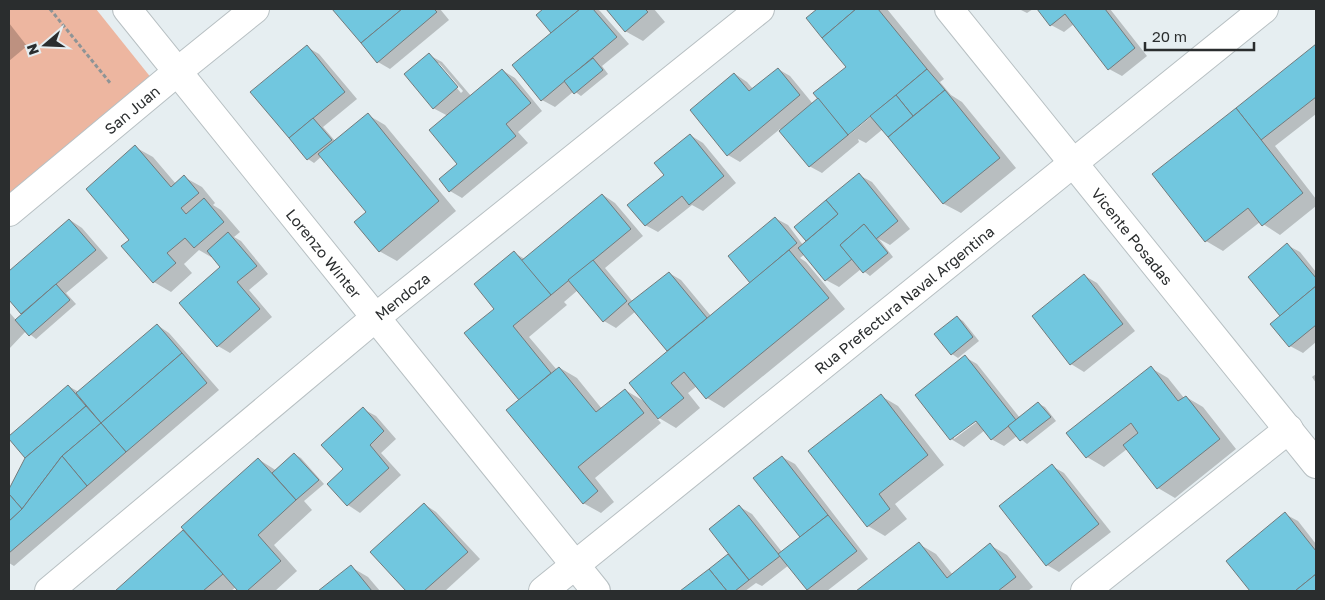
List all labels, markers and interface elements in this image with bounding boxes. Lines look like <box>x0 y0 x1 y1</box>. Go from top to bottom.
north arrow <box>20 20 70 70</box>
scale bar <box>1145 20 1254 52</box>
text: 20 m <box>1152 27 1187 45</box>
text: N <box>22 42 42 57</box>
street label: San Juan <box>101 81 163 138</box>
street label: Vicente Posadas <box>1088 184 1177 288</box>
street label: Lorenzo Winter <box>283 205 366 302</box>
street label: Rua Prefectura Naval Argentina <box>811 222 998 377</box>
street label: Mendoza <box>371 269 433 324</box>

